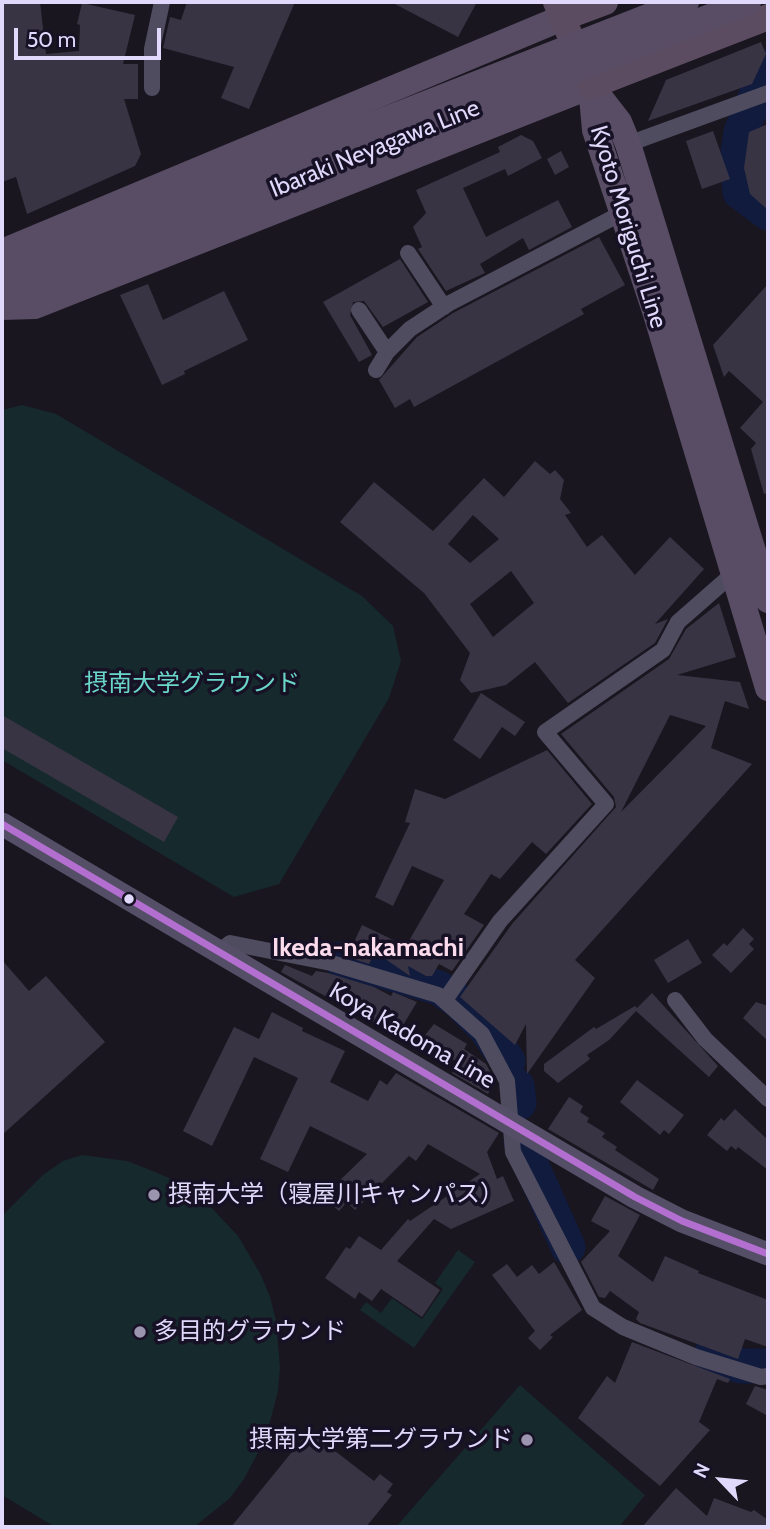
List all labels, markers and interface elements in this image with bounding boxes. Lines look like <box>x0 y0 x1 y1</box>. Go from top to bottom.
scale bar <box>18 14 164 58</box>
text: 50 m <box>27 27 76 52</box>
street label: Ibaraki Neyagawa Line <box>266 94 484 204</box>
street label: Kyoto Moriguchi Line <box>583 122 673 332</box>
park label: 摂南大学グラウンド <box>84 670 300 698</box>
unlabelled marker <box>122 892 136 906</box>
district label: Ikeda-nakamachi <box>272 932 464 964</box>
street label: Koya Kadoma Line <box>324 977 500 1095</box>
place label: 摂南大学（寝屋川キャンパス） <box>168 1181 504 1209</box>
marker: 摂南大学（寝屋川キャンパス） <box>146 1187 162 1203</box>
place label: 多目的グラウンド <box>154 1318 346 1346</box>
marker: 多目的グラウンド <box>132 1324 148 1340</box>
place label: 摂南大学第二グラウンド <box>249 1426 513 1454</box>
marker: 摂南大学第二グラウンド <box>519 1432 535 1448</box>
north arrow <box>686 1445 756 1515</box>
text: N <box>688 1459 715 1482</box>

